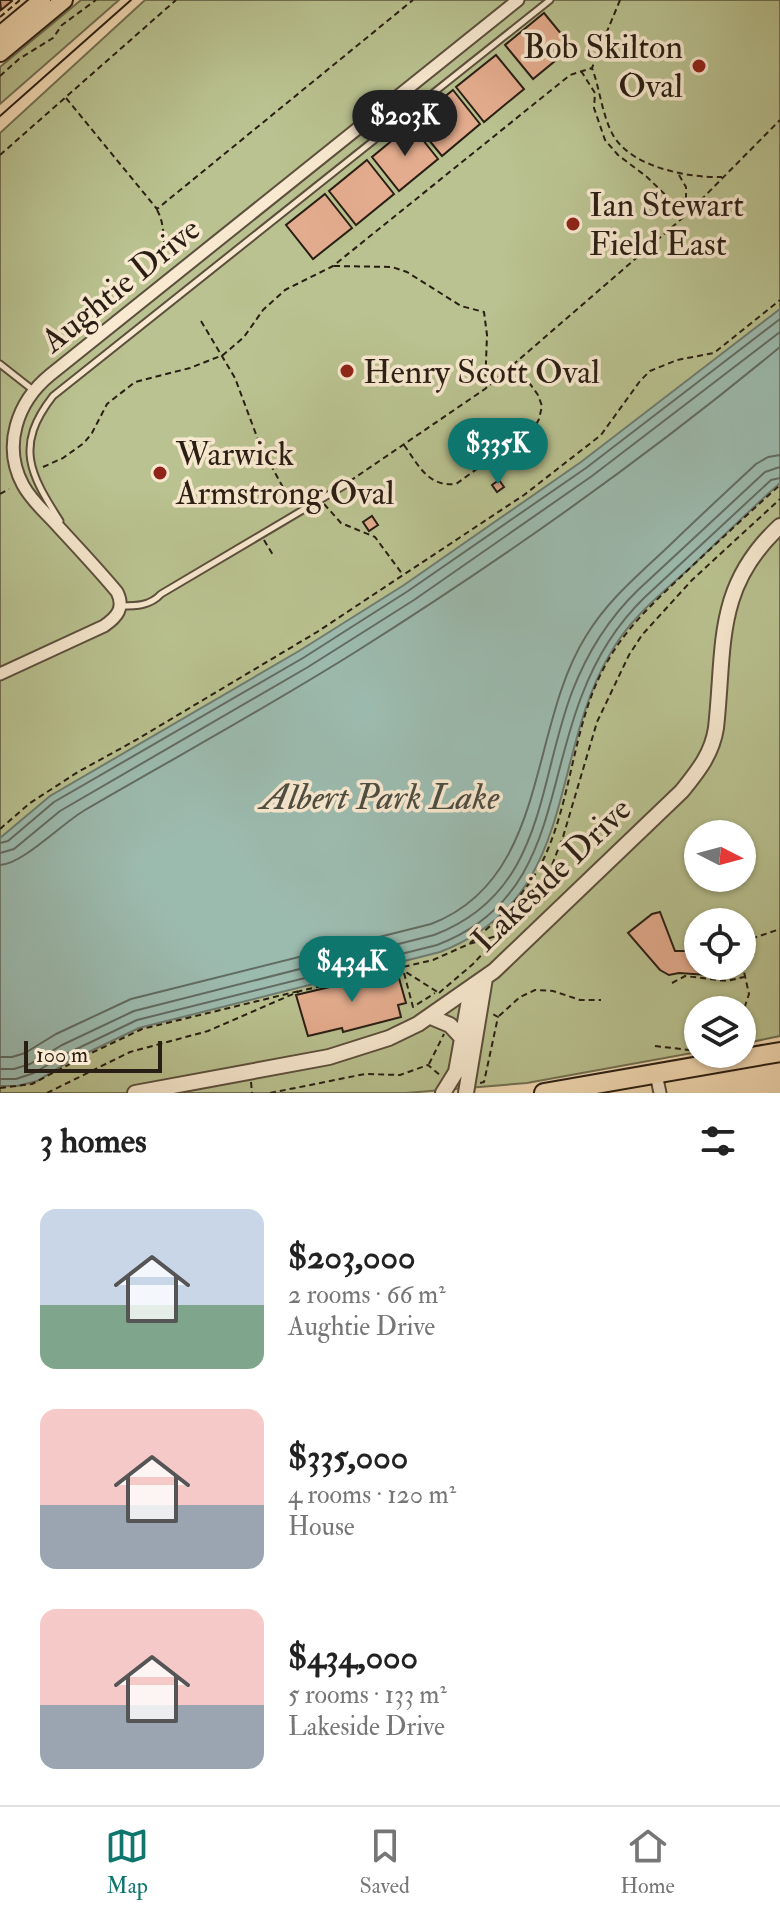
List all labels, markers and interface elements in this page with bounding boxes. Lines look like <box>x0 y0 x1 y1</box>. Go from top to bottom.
place label: Bob Skilton Oval <box>523 26 683 108</box>
marker: Bob Skilton Oval <box>690 57 708 75</box>
pin: $203K <box>349 90 461 158</box>
text: $203K <box>370 100 440 132</box>
place label: Ian Stewart Field East <box>589 184 744 266</box>
street label: Aughtie Drive <box>32 208 209 363</box>
marker: Ian Stewart Field East <box>564 215 582 233</box>
place label: Henry Scott Oval <box>363 351 600 394</box>
marker: Henry Scott Oval <box>338 362 356 380</box>
pin: $335K <box>442 418 554 486</box>
text: $335K <box>466 428 530 460</box>
place label: Warwick Armstrong Oval <box>175 433 395 515</box>
marker: Warwick Armstrong Oval <box>151 464 169 482</box>
water label: Albert Park Lake <box>257 775 500 820</box>
street label: Lakeside Drive <box>463 788 641 962</box>
north arrow <box>684 820 756 892</box>
map controls <box>684 820 756 1068</box>
button: locate <box>684 908 756 980</box>
pin: $434K <box>296 936 408 1004</box>
text: $434K <box>317 946 387 978</box>
button: layers <box>684 996 756 1068</box>
scale bar <box>24 1037 162 1073</box>
text: 100 m <box>36 1041 88 1069</box>
icon: filters <box>696 1119 740 1163</box>
text: 3 homes <box>40 1120 147 1163</box>
text: $203,000 <box>288 1236 415 1279</box>
icon: home <box>104 1241 200 1337</box>
text: 2 rooms · 66 m² <box>288 1279 446 1311</box>
text: Aughtie Drive <box>288 1311 435 1343</box>
text: $335,000 <box>288 1436 408 1479</box>
icon: home <box>104 1441 200 1537</box>
text: 4 rooms · 120 m² <box>288 1479 456 1511</box>
text: House <box>288 1511 355 1543</box>
text: $434,000 <box>288 1636 418 1679</box>
icon: home <box>104 1641 200 1737</box>
text: 5 rooms · 133 m² <box>288 1679 447 1711</box>
text: Lakeside Drive <box>288 1711 445 1743</box>
tab: Map <box>105 1824 149 1900</box>
tab: Saved <box>360 1824 410 1900</box>
tab: Home <box>620 1824 675 1900</box>

